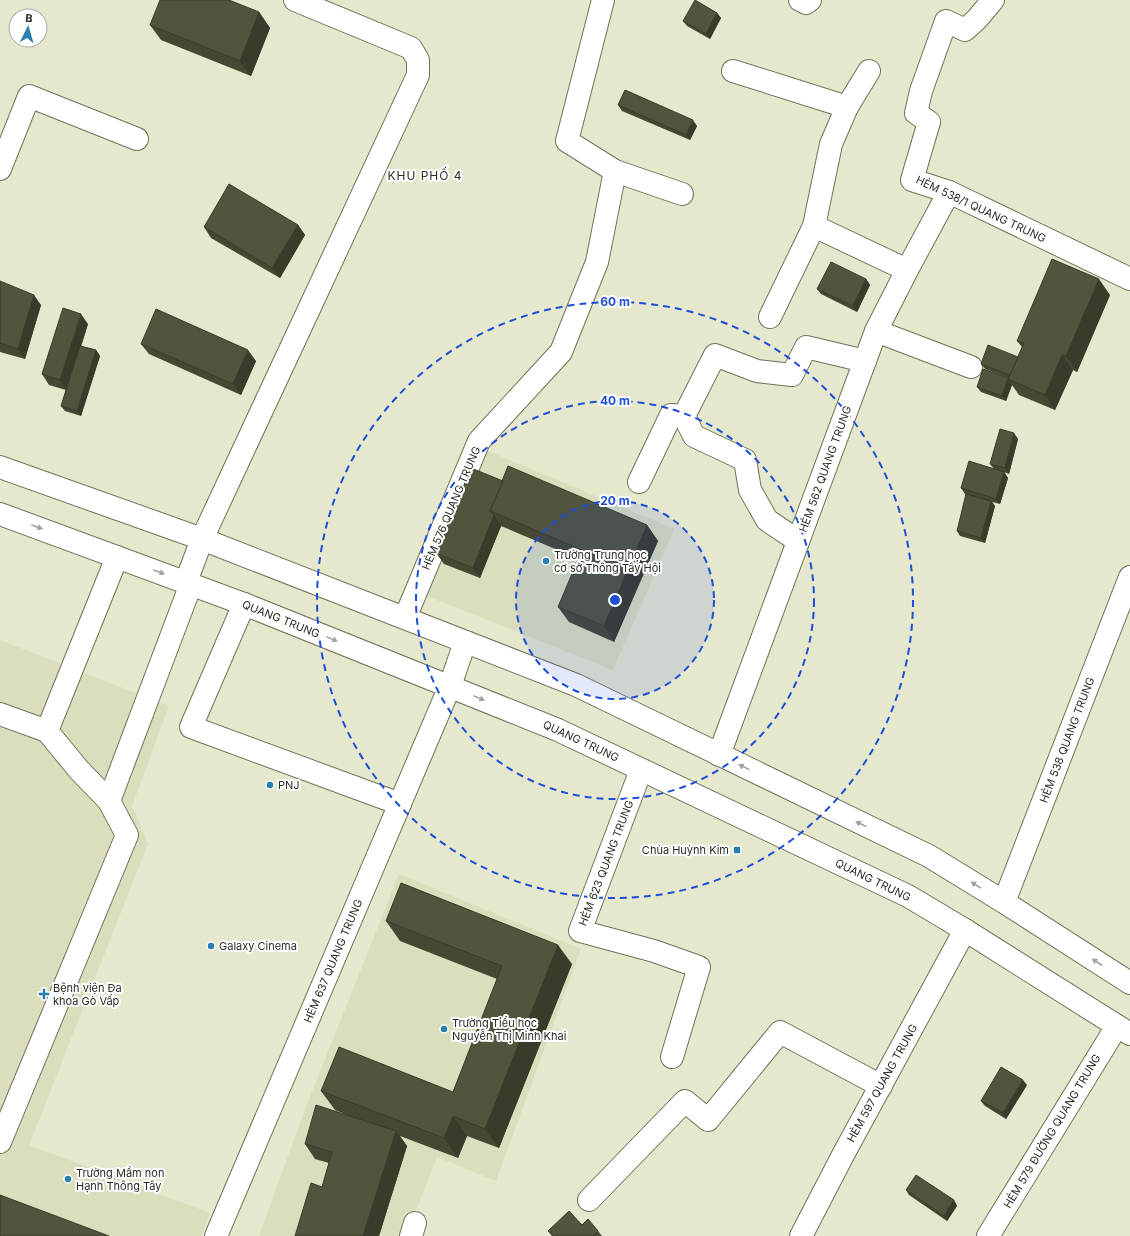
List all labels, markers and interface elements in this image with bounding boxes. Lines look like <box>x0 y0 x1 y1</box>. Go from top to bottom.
north arrow <box>8 8 48 48</box>
text: B <box>25 11 33 25</box>
district label: KHU PHỐ 4 <box>387 166 463 183</box>
street label: HẺM 538/1 QUANG TRUNG <box>914 173 1048 245</box>
text: 60 m <box>600 294 630 309</box>
text: 40 m <box>600 393 630 408</box>
street label: HẺM 562 QUANG TRUNG <box>796 404 854 534</box>
street label: HẺM 576 QUANG TRUNG <box>419 444 483 572</box>
text: 20 m <box>600 493 630 508</box>
one-way arrow <box>31 525 43 531</box>
place label: Trường Trung học cơ sở Thông Tây Hội <box>554 548 661 575</box>
marker: Trường Trung học cơ sở Thông Tây Hội <box>541 556 551 566</box>
one-way arrow <box>153 570 165 576</box>
centre of rings <box>608 593 622 607</box>
street label: QUANG TRUNG <box>240 597 322 641</box>
one-way arrow <box>327 637 339 643</box>
street label: HẺM 538 QUANG TRUNG <box>1037 675 1097 805</box>
one-way arrow <box>473 695 484 701</box>
street label: QUANG TRUNG <box>541 717 621 765</box>
one-way arrow <box>739 764 750 770</box>
place label: PNJ <box>278 778 300 792</box>
marker: PNJ <box>265 780 275 790</box>
street label: HẺM 623 QUANG TRUNG <box>576 798 636 928</box>
one-way arrow <box>856 820 867 827</box>
place label: Chùa Huỳnh Kim <box>642 843 729 857</box>
marker: Chùa Huỳnh Kim <box>732 845 742 855</box>
street label: QUANG TRUNG <box>833 856 913 904</box>
one-way arrow <box>970 881 981 889</box>
street label: HẺM 637 QUANG TRUNG <box>301 897 365 1025</box>
place label: Galaxy Cinema <box>219 939 297 953</box>
marker: Galaxy Cinema <box>206 941 216 951</box>
one-way arrow <box>1092 958 1102 966</box>
place label: Bệnh viện Đa khoa Gò Vấp <box>53 981 122 1008</box>
marker: Bệnh viện Đa khoa Gò Vấp <box>38 988 50 1000</box>
place label: Trường Tiểu học Nguyễn Thị Minh Khai <box>452 1016 566 1043</box>
street label: HẺM 597 QUANG TRUNG <box>844 1022 920 1144</box>
marker: Trường Tiểu học Nguyễn Thị Minh Khai <box>439 1024 449 1034</box>
street label: HẺM 579 ĐƯỜNG QUANG TRUNG <box>1000 1052 1104 1210</box>
place label: Trường Mầm non Hạnh Thông Tây <box>76 1166 164 1193</box>
marker: Trường Mầm non Hạnh Thông Tây <box>63 1174 73 1184</box>

